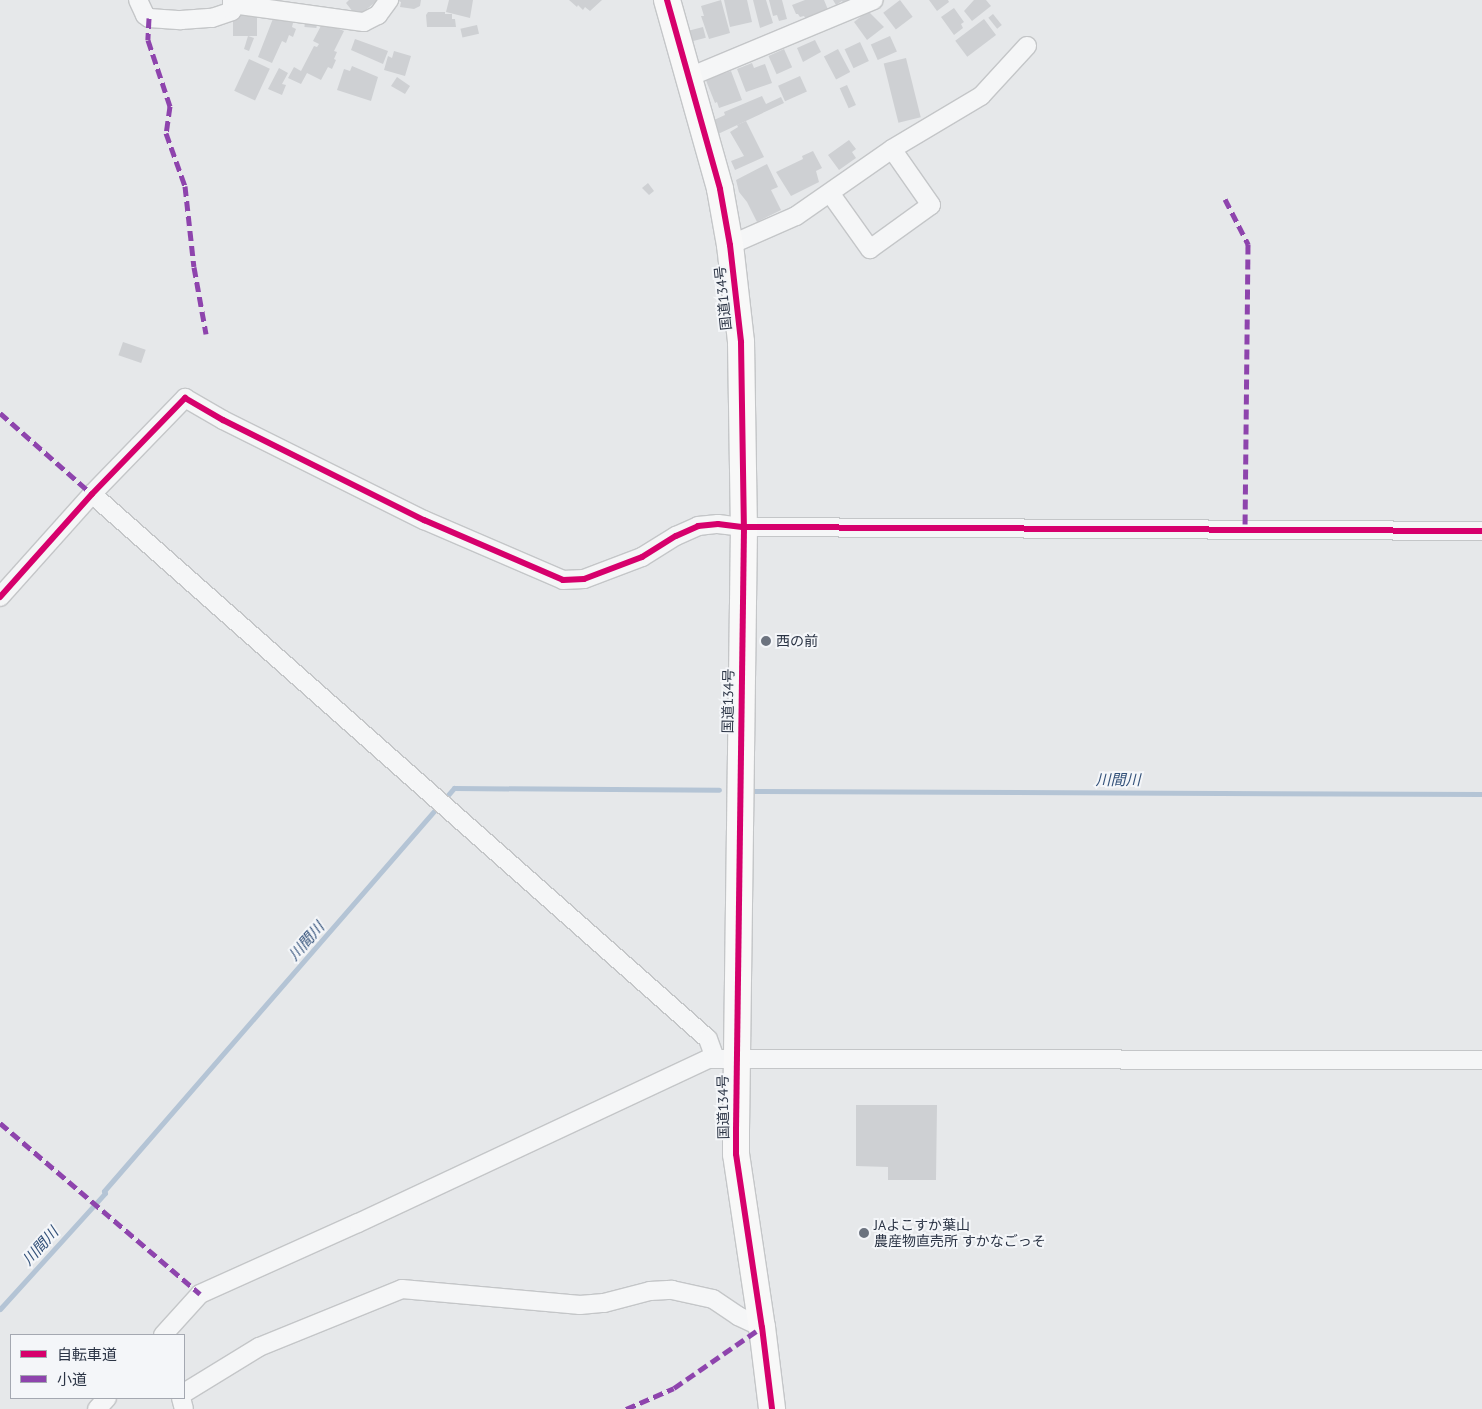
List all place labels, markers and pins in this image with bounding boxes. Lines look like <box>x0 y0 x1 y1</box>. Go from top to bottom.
place label: 西の前 <box>776 633 818 649</box>
marker: 西の前 <box>760 635 772 647</box>
place label: JAよこすか葉山 農産物直売所 すかなごっそ <box>874 1217 1046 1250</box>
marker: JAよこすか葉山 農産物直売所 すかなごっそ <box>858 1227 870 1239</box>

